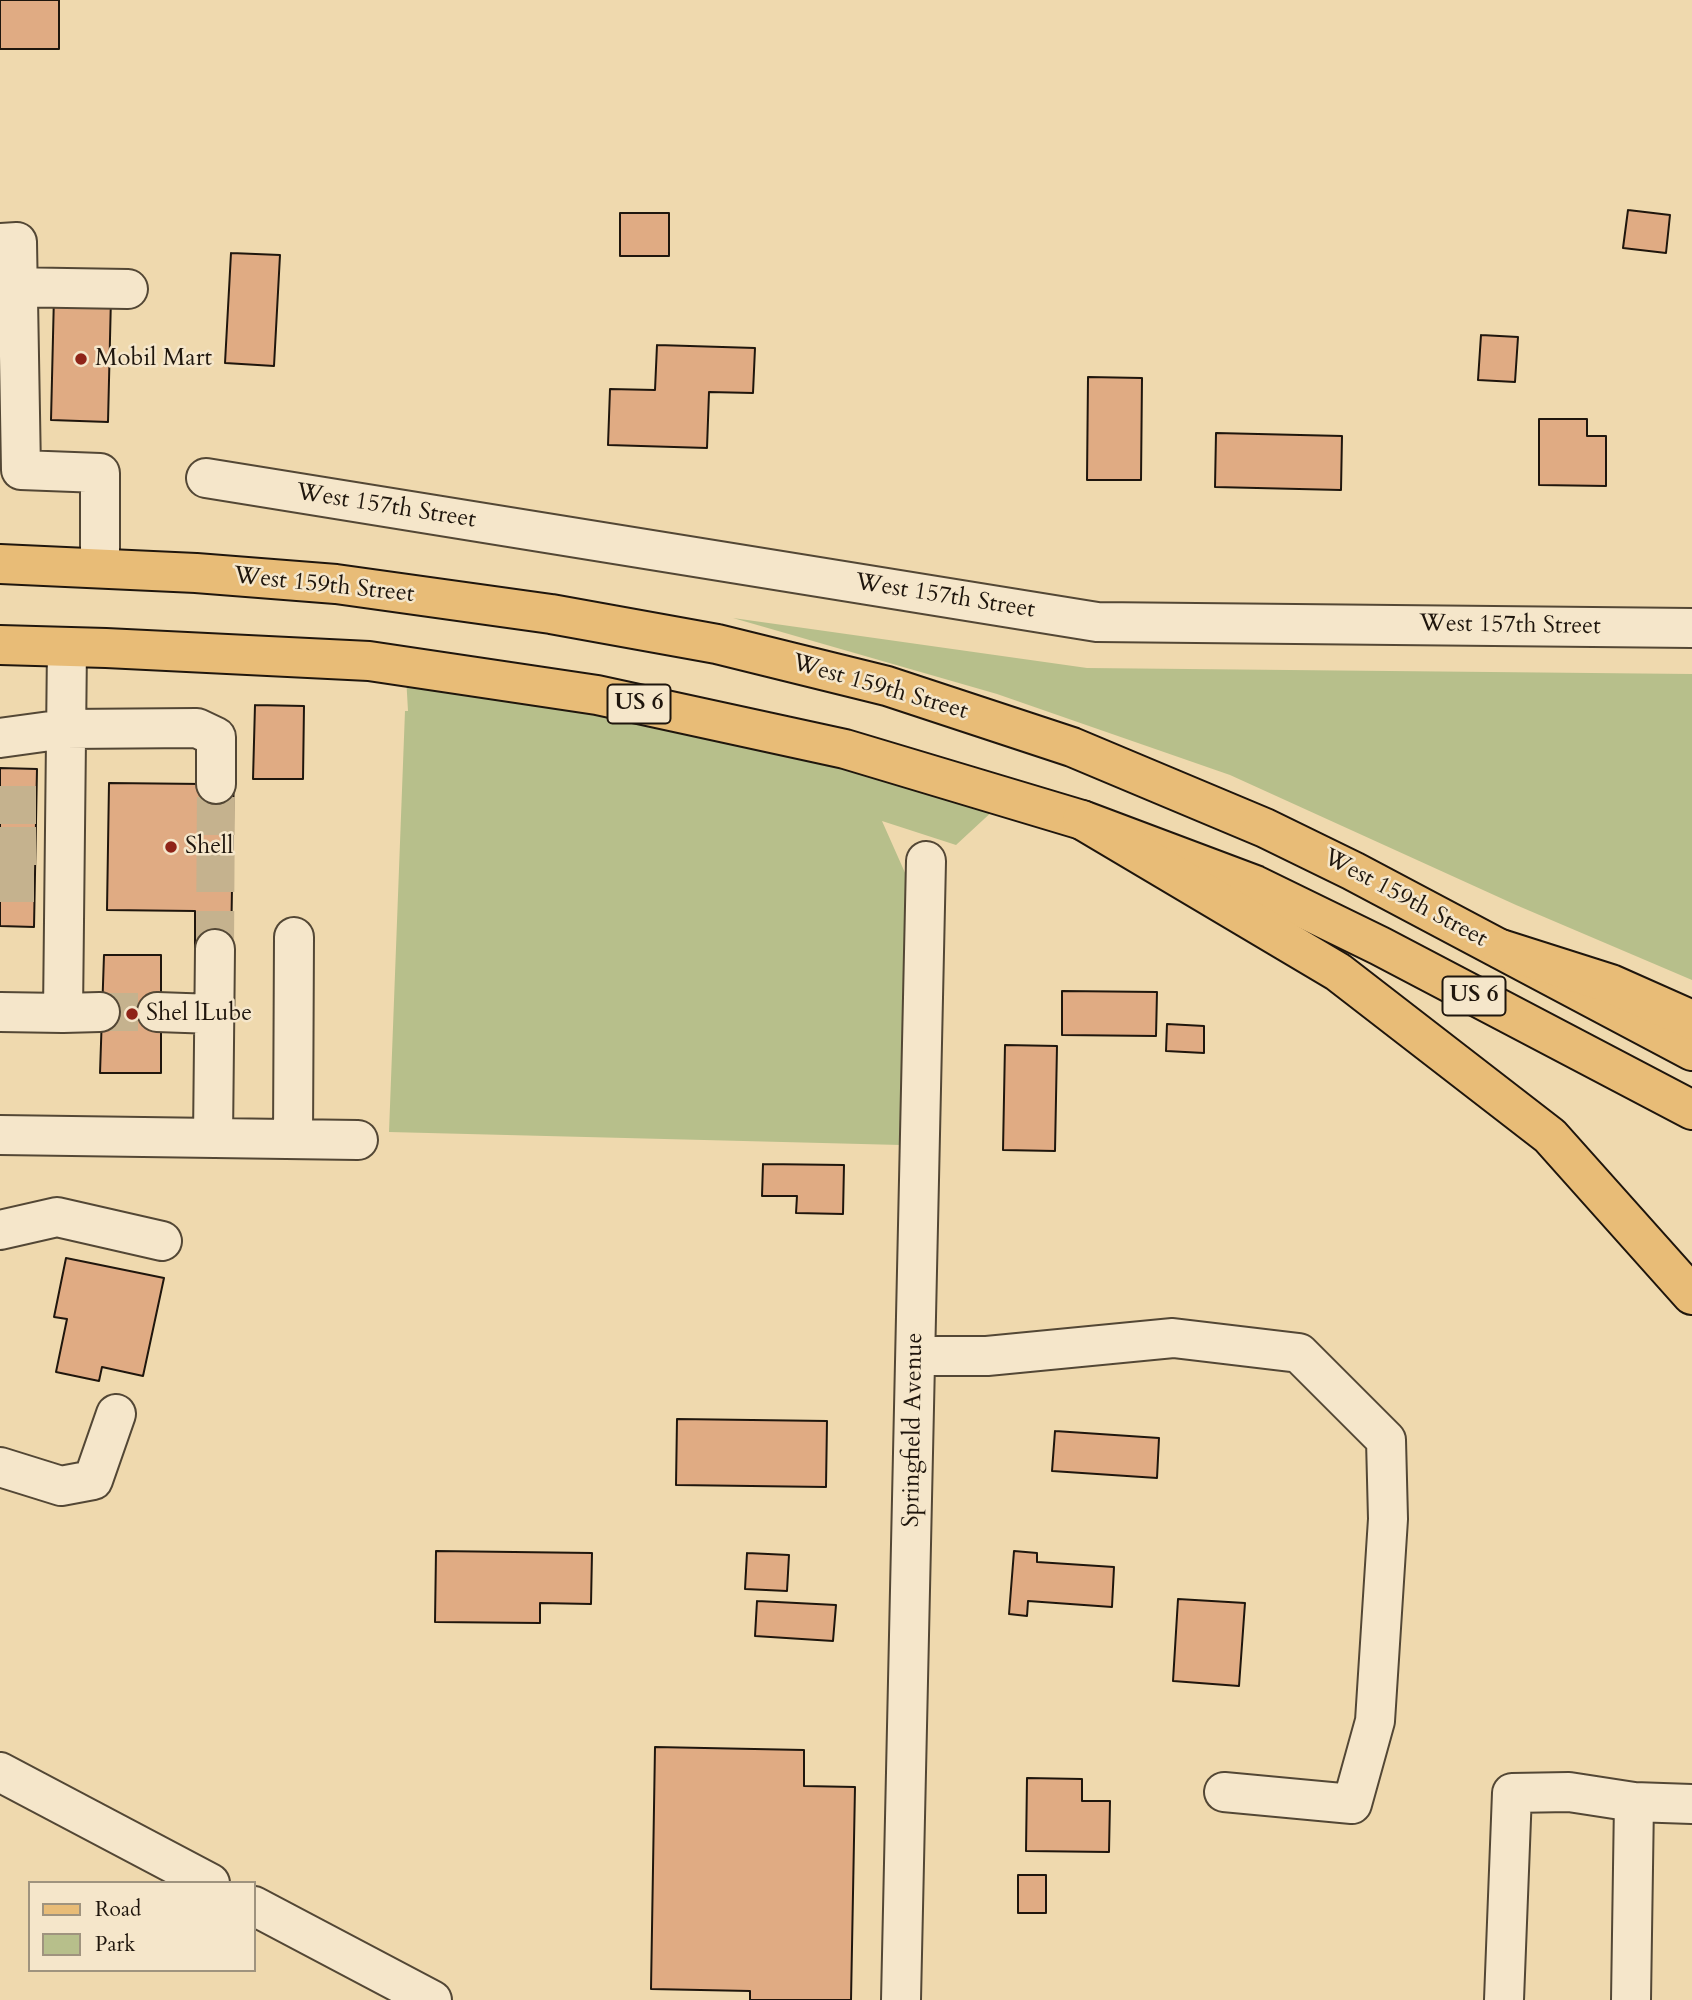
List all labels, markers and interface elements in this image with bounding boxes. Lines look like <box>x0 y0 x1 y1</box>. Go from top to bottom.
place label: Mobil Mart <box>95 345 212 373</box>
marker: Mobil Mart <box>73 351 89 367</box>
street label: West 157th Street <box>294 479 478 535</box>
street label: West 159th Street <box>232 562 416 610</box>
street label: West 157th Street <box>853 569 1037 625</box>
street label: West 157th Street <box>1419 610 1601 642</box>
street label: West 159th Street <box>789 649 971 727</box>
road number: US 6 <box>608 684 670 724</box>
place label: Shell <box>185 833 233 861</box>
marker: Shell <box>163 839 179 855</box>
street label: West 159th Street <box>1318 844 1492 954</box>
road number: US 6 <box>1442 976 1506 1015</box>
place label: Shel lLube <box>146 1000 252 1028</box>
marker: Shel lLube <box>124 1006 140 1022</box>
street label: Springfield Avenue <box>898 1332 930 1528</box>
legend <box>28 1881 256 1972</box>
text: Road <box>95 1895 141 1924</box>
text: Park <box>95 1930 135 1959</box>

